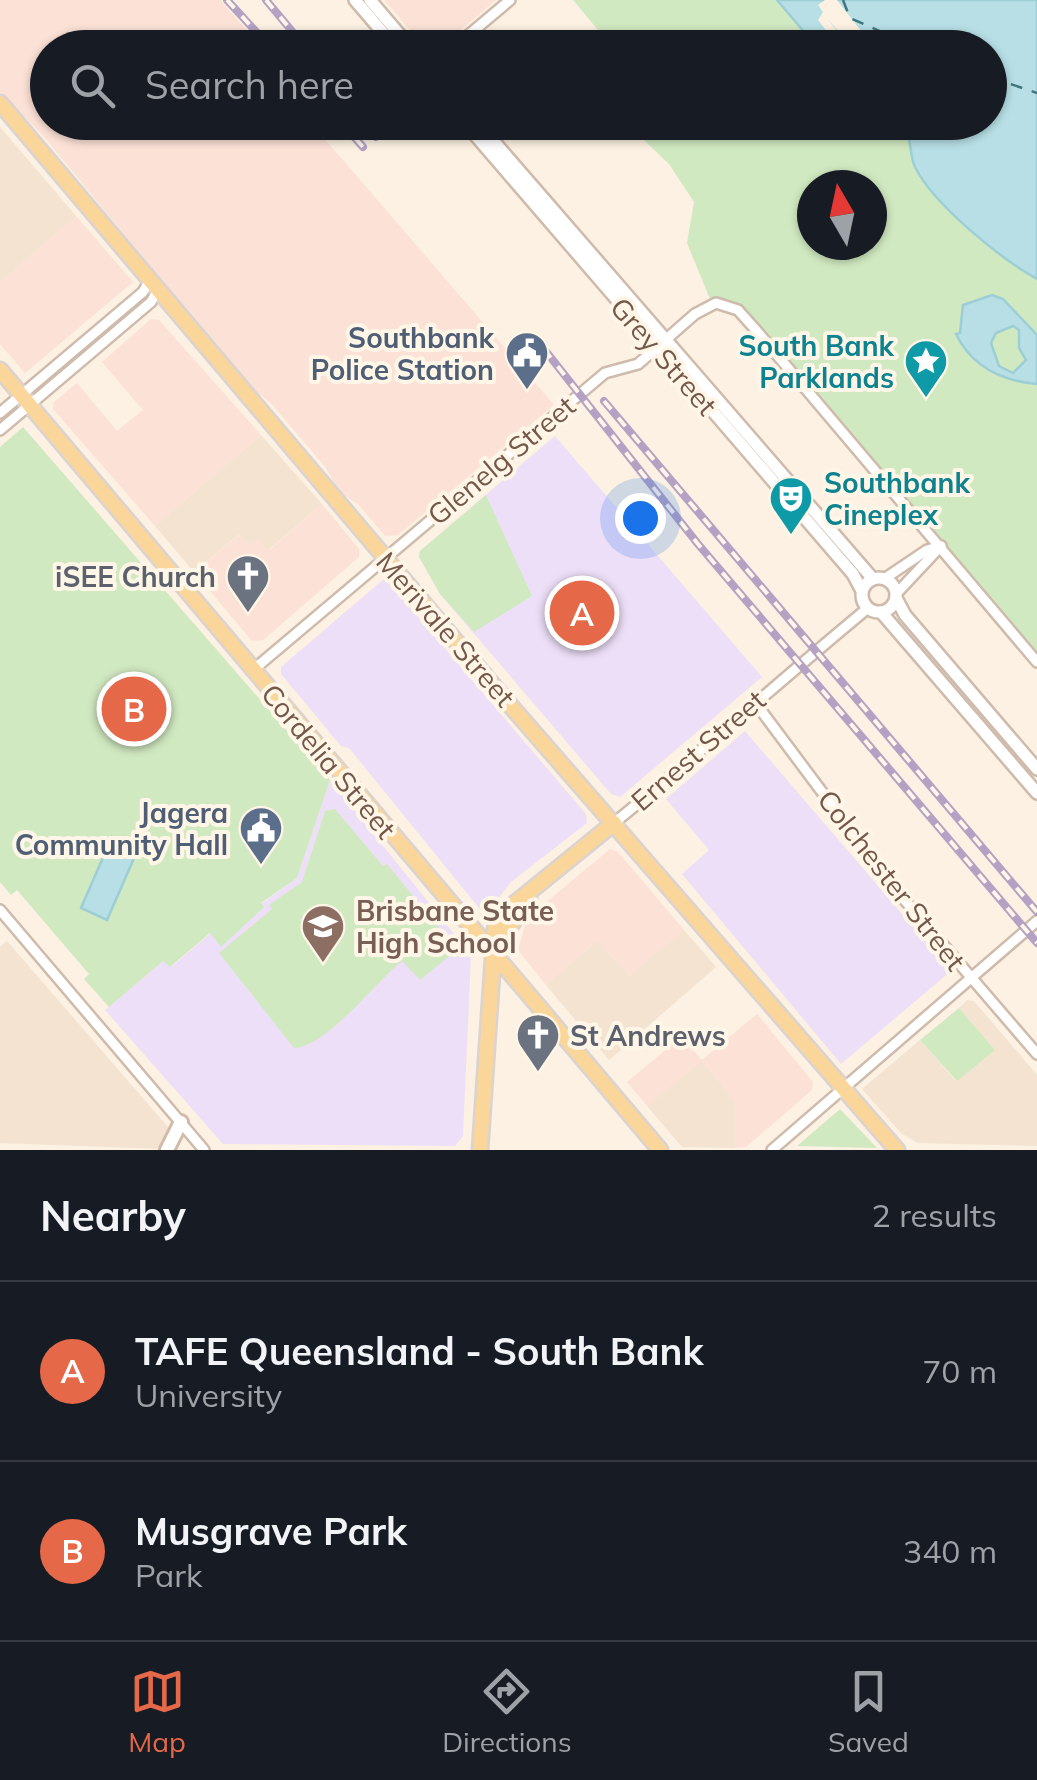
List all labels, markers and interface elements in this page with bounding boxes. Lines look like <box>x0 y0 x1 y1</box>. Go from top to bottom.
search box <box>30 30 1007 140</box>
icon: search <box>65 58 120 113</box>
text: Search here <box>145 61 354 109</box>
north arrow <box>797 170 887 260</box>
street label: Grey Street <box>603 290 725 422</box>
place label: Southbank Police Station <box>311 320 495 387</box>
place label: South Bank Parklands <box>738 328 895 395</box>
public building icon: Southbank Police Station <box>504 330 550 391</box>
place icon: South Bank Parklands <box>903 338 949 399</box>
street label: Glenelg Street <box>420 388 582 532</box>
place label: Southbank Cineplex <box>824 465 970 532</box>
theatre icon: Southbank Cineplex <box>768 475 814 536</box>
your location <box>615 493 666 544</box>
street label: Merivale Street <box>369 544 523 714</box>
church icon: iSEE Church <box>225 553 271 614</box>
place label: iSEE Church <box>55 559 216 594</box>
pin: A <box>550 576 614 650</box>
pin: B <box>102 672 166 746</box>
street label: Cordelia Street <box>254 677 404 846</box>
street label: Ernest Street <box>624 682 772 818</box>
street label: Colchester Street <box>811 783 974 978</box>
place label: Jagera Community Hall <box>15 795 228 862</box>
public building icon: Jagera Community Hall <box>238 805 284 866</box>
place label: Brisbane State High School <box>356 893 554 960</box>
school or university icon: Brisbane State High School <box>300 903 346 964</box>
church icon: St Andrews <box>515 1012 561 1073</box>
place label: St Andrews <box>570 1018 726 1053</box>
text: Nearby <box>40 1189 186 1242</box>
text: 2 results <box>872 1195 997 1235</box>
text: TAFE Queensland - South Bank <box>135 1327 703 1375</box>
text: A <box>60 1351 85 1391</box>
text: 70 m <box>922 1351 997 1391</box>
text: University <box>135 1375 282 1415</box>
text: Musgrave Park <box>135 1507 407 1555</box>
text: B <box>61 1531 84 1571</box>
text: 340 m <box>903 1531 997 1571</box>
text: Park <box>135 1555 202 1595</box>
tab: Map <box>128 1664 186 1759</box>
tab: Directions <box>442 1664 572 1759</box>
tab: Saved <box>828 1664 909 1759</box>

